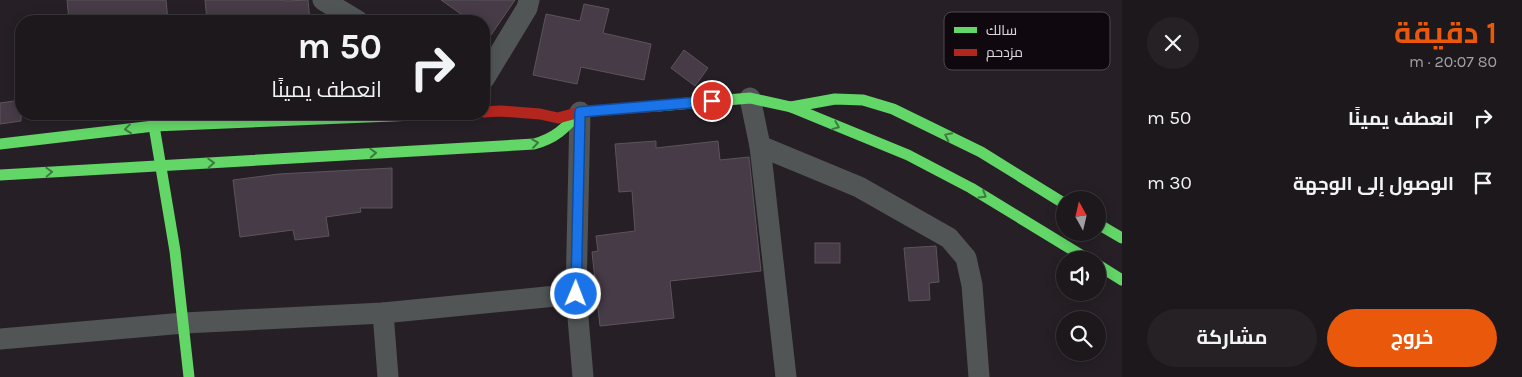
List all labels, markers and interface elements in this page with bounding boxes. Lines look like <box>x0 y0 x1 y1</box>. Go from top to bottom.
legend <box>944 12 1110 70</box>
text: 1 دقيقة <box>1394 15 1497 51</box>
button: close <box>1147 17 1199 69</box>
text: سالك <box>986 22 1017 39</box>
text: 50 m <box>297 26 382 67</box>
icon: right <box>400 35 465 100</box>
text: مزدحم <box>986 44 1023 62</box>
text: 80 m · 20:07 <box>1409 52 1497 71</box>
text: انعطف يمينًا <box>271 77 382 103</box>
pin <box>691 80 733 122</box>
icon: arrive <box>698 87 726 115</box>
icon: right <box>1469 104 1497 132</box>
text: 50 m <box>1147 107 1191 129</box>
text: انعطف يمينًا <box>1348 108 1454 130</box>
one-way arrow <box>831 120 840 130</box>
one-way arrow <box>124 123 132 134</box>
one-way arrow <box>944 132 953 142</box>
one-way arrow <box>532 138 540 149</box>
one-way arrow <box>369 148 377 159</box>
one-way arrow <box>207 157 215 168</box>
one-way arrow <box>45 167 53 178</box>
icon: arrive <box>1469 169 1497 197</box>
text: 30 m <box>1147 172 1192 194</box>
text: الوصول إلى الوجهة <box>1293 173 1454 195</box>
one-way arrow <box>977 189 986 198</box>
north arrow <box>1056 191 1106 241</box>
map controls <box>1056 191 1106 361</box>
button: sound <box>1056 251 1106 301</box>
position arrow <box>549 267 601 319</box>
button: مشاركة <box>1147 309 1317 367</box>
button: خروج <box>1327 309 1497 367</box>
button: search <box>1056 311 1106 361</box>

